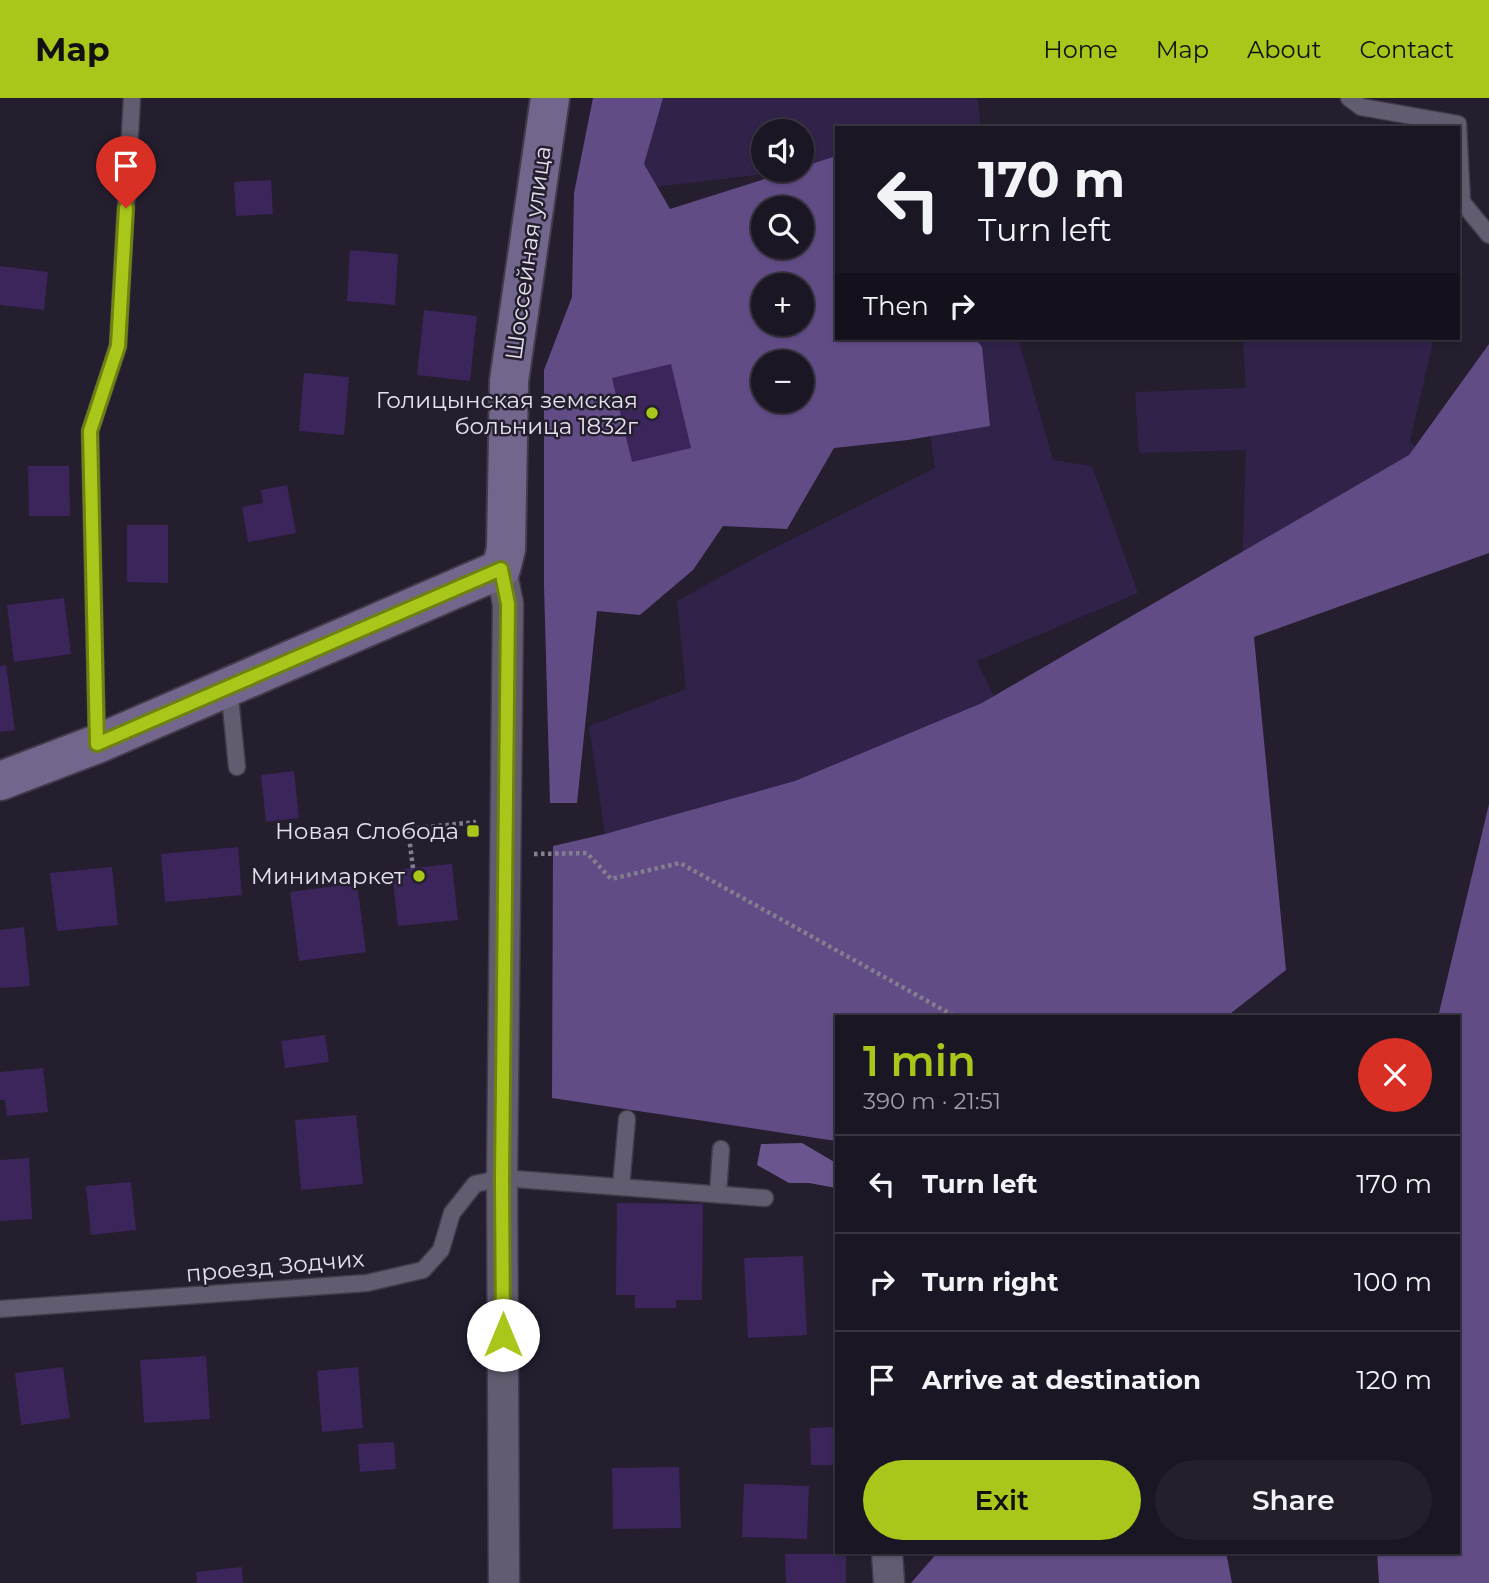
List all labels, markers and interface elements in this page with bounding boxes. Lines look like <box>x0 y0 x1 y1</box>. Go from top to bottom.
text: Map <box>35 29 110 69</box>
text: Home <box>1043 35 1118 64</box>
text: Map <box>1156 35 1209 64</box>
text: About <box>1247 35 1321 64</box>
text: Contact <box>1359 35 1454 64</box>
map controls <box>751 119 814 413</box>
button: sound <box>751 119 814 182</box>
pin <box>96 136 156 208</box>
street label: Шоссейная улица <box>499 144 557 362</box>
icon: arrive <box>107 147 145 185</box>
text: 170 m <box>978 150 1125 209</box>
icon: left <box>863 154 954 245</box>
button: search <box>751 196 814 259</box>
text: Turn left <box>978 210 1112 249</box>
button: + <box>751 273 814 336</box>
icon: right <box>943 287 981 325</box>
text: Then <box>863 290 929 322</box>
button: − <box>751 350 814 413</box>
place label: Голицынская земская больница 1832г <box>376 386 638 440</box>
marker: Голицынская земская больница 1832г <box>644 405 660 421</box>
place label: Новая Слобода <box>275 817 459 845</box>
marker: Новая Слобода <box>465 823 481 839</box>
place label: Минимаркет <box>251 862 405 890</box>
marker: Минимаркет <box>411 868 427 884</box>
text: 1 min <box>863 1035 976 1087</box>
button: close <box>1358 1038 1432 1112</box>
text: 390 m · 21:51 <box>863 1087 1001 1115</box>
icon: left <box>863 1165 901 1203</box>
text: Turn left <box>922 1168 1038 1200</box>
text: 170 m <box>1356 1168 1432 1200</box>
street label: проезд Зодчих <box>185 1244 365 1288</box>
icon: right <box>863 1263 901 1301</box>
text: Turn right <box>922 1266 1058 1298</box>
text: 100 m <box>1354 1266 1432 1298</box>
position arrow <box>466 1298 540 1372</box>
icon: arrive <box>863 1361 901 1399</box>
text: Arrive at destination <box>922 1364 1201 1396</box>
text: 120 m <box>1356 1364 1432 1396</box>
button: Exit <box>863 1460 1141 1540</box>
button: Share <box>1155 1460 1432 1540</box>

